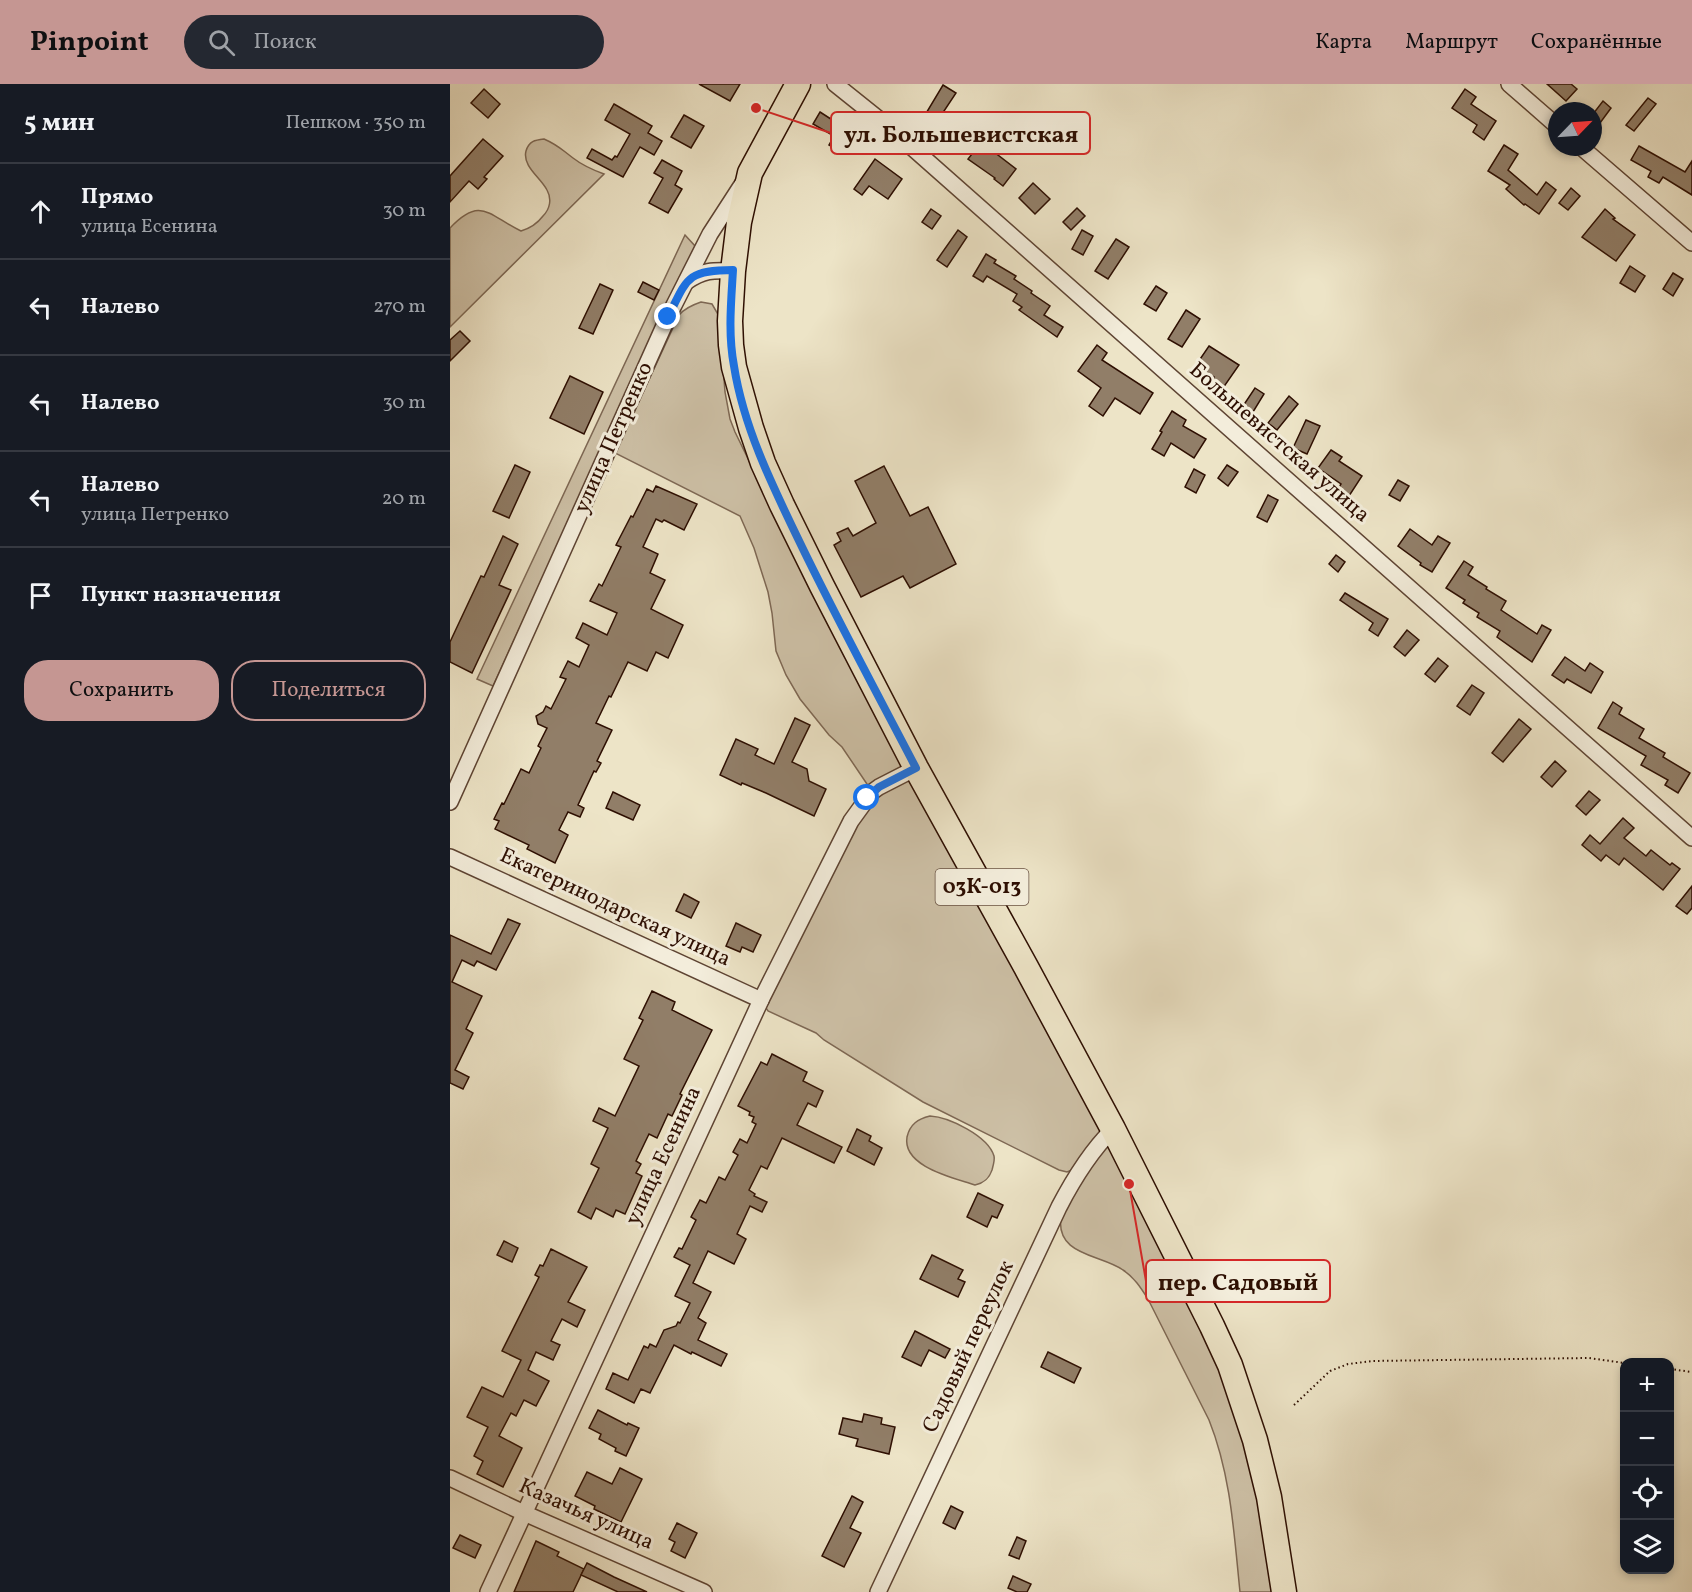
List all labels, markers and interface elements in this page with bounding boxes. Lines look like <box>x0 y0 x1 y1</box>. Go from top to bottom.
search box <box>184 15 604 69</box>
text: Pinpoint <box>30 23 148 62</box>
icon: search <box>205 26 238 59</box>
text: Поиск <box>253 27 316 58</box>
text: Карта <box>1315 28 1372 57</box>
text: Маршрут <box>1405 28 1498 57</box>
text: Сохранённые <box>1531 28 1662 57</box>
north arrow <box>1548 102 1602 156</box>
text: 5 мин <box>24 105 95 141</box>
text: Пешком · 350 m <box>286 109 426 137</box>
callout: ул. Большевистская <box>831 112 1090 154</box>
text: ул. Большевистская <box>844 119 1078 153</box>
text: Прямо <box>81 182 153 213</box>
icon: ahead <box>24 195 57 228</box>
text: 30 m <box>382 197 426 225</box>
text: улица Есенина <box>81 213 218 241</box>
icon: left <box>24 291 57 324</box>
text: Налево <box>81 292 160 323</box>
text: 270 m <box>373 293 426 321</box>
route end <box>654 303 680 329</box>
street label: Большевистская улица <box>1182 355 1376 531</box>
street label: улица Петренко <box>567 357 661 519</box>
icon: left <box>24 387 57 420</box>
text: Налево <box>81 388 160 419</box>
text: 30 m <box>382 389 426 417</box>
text: Налево <box>81 470 160 501</box>
icon: left <box>24 483 57 516</box>
text: 20 m <box>382 485 426 513</box>
text: улица Петренко <box>81 501 229 529</box>
icon: arrive <box>24 579 57 612</box>
text: Пункт назначения <box>81 580 281 611</box>
button: Сохранить <box>24 660 219 721</box>
button: Поделиться <box>231 660 426 721</box>
route start <box>853 784 879 810</box>
street label: Екатеринодарская улица <box>494 841 736 975</box>
road number: 03К-013 <box>936 869 1028 905</box>
street label: улица Есенина <box>618 1081 710 1231</box>
street label: Садовый переулок <box>916 1256 1023 1438</box>
callout: пер. Садовый <box>1146 1260 1330 1302</box>
text: пер. Садовый <box>1158 1267 1318 1301</box>
map controls <box>1620 1358 1674 1574</box>
button: + <box>1620 1358 1674 1412</box>
button: − <box>1620 1412 1674 1466</box>
button: locate <box>1620 1466 1674 1520</box>
street label: Казачья улица <box>514 1471 659 1559</box>
button: layers <box>1620 1520 1674 1574</box>

